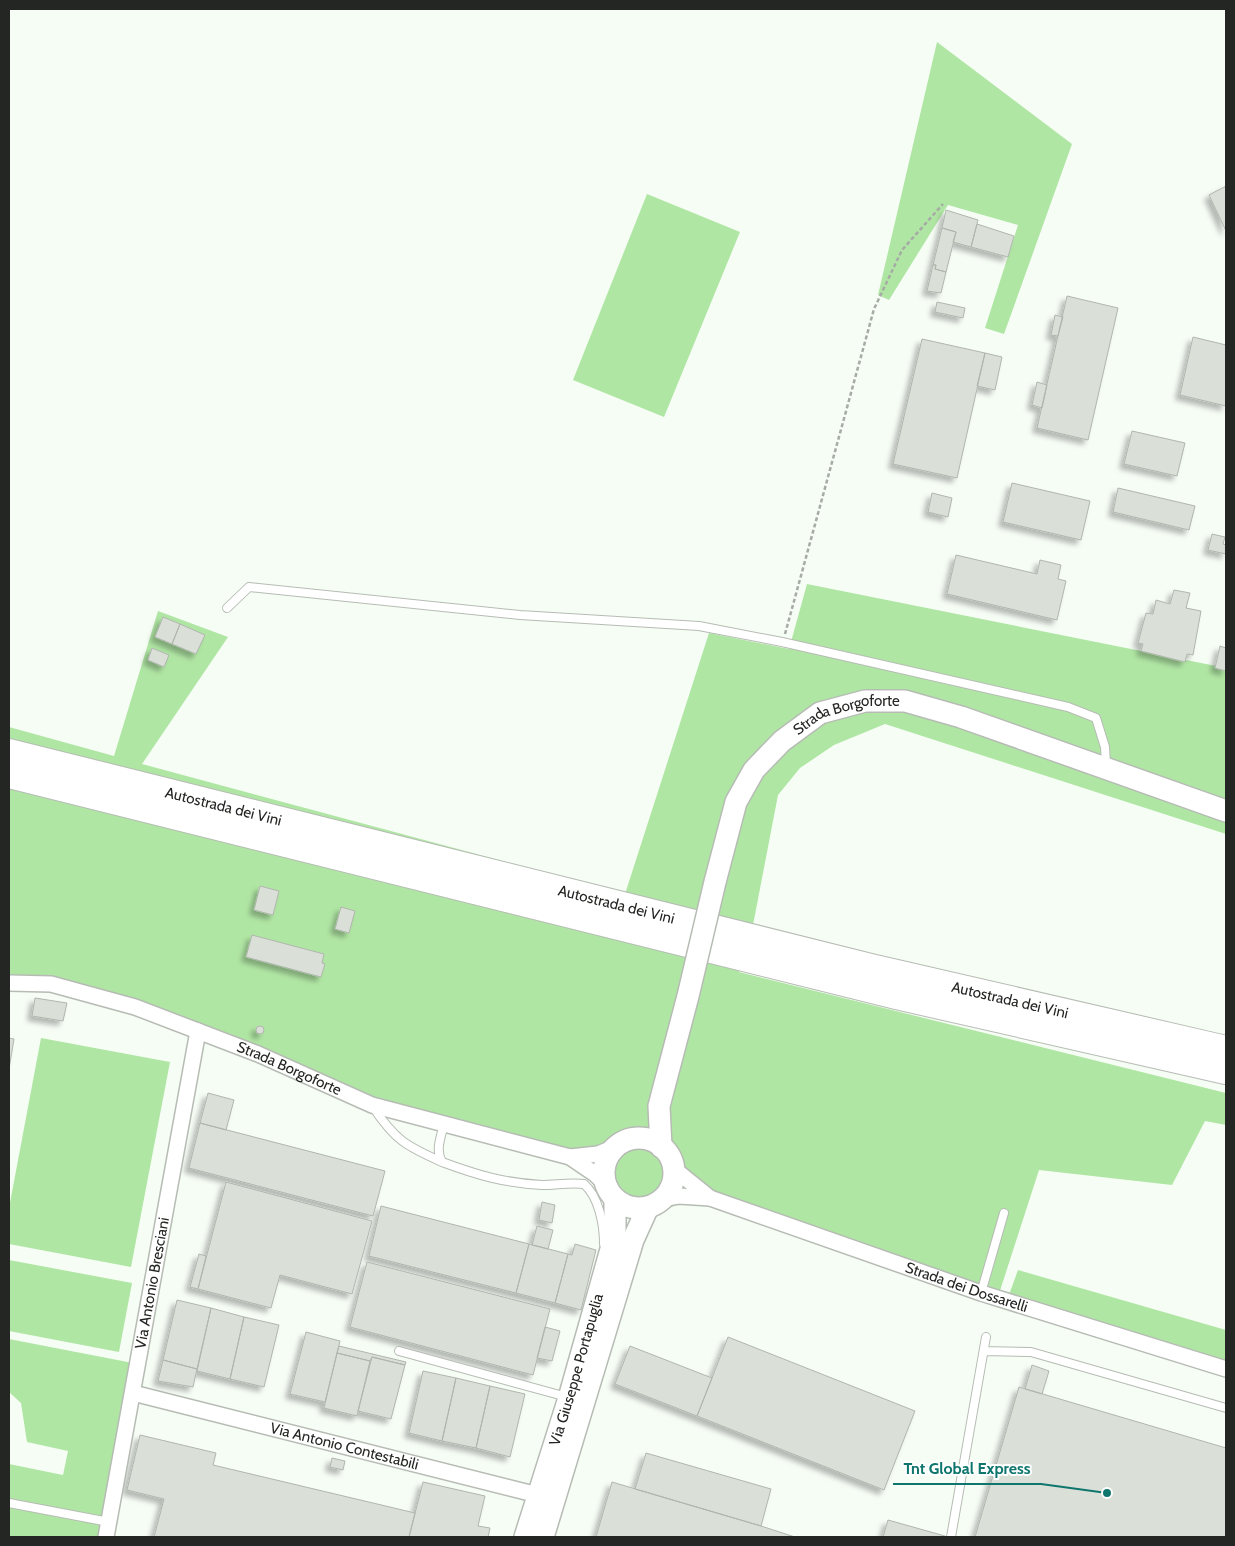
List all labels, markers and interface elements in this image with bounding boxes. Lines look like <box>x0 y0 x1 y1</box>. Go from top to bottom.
street label: Strada Borgoforte <box>790 692 900 739</box>
street label: Autostrada dei Vini <box>163 783 284 830</box>
street label: Autostrada dei Vini <box>556 881 676 928</box>
street label: Autostrada dei Vini <box>950 978 1070 1022</box>
street label: Strada Borgoforte <box>234 1038 345 1099</box>
street label: Via Antonio Bresciani <box>131 1216 173 1351</box>
street label: Strada dei Dossarelli <box>903 1258 1030 1316</box>
street label: Via Giuseppe Portapuglia <box>545 1291 607 1448</box>
street label: Via Antonio Contestabili <box>268 1419 421 1474</box>
callout: Tnt Global Express <box>893 1453 1041 1484</box>
text: Tnt Global Express <box>903 1459 1031 1478</box>

